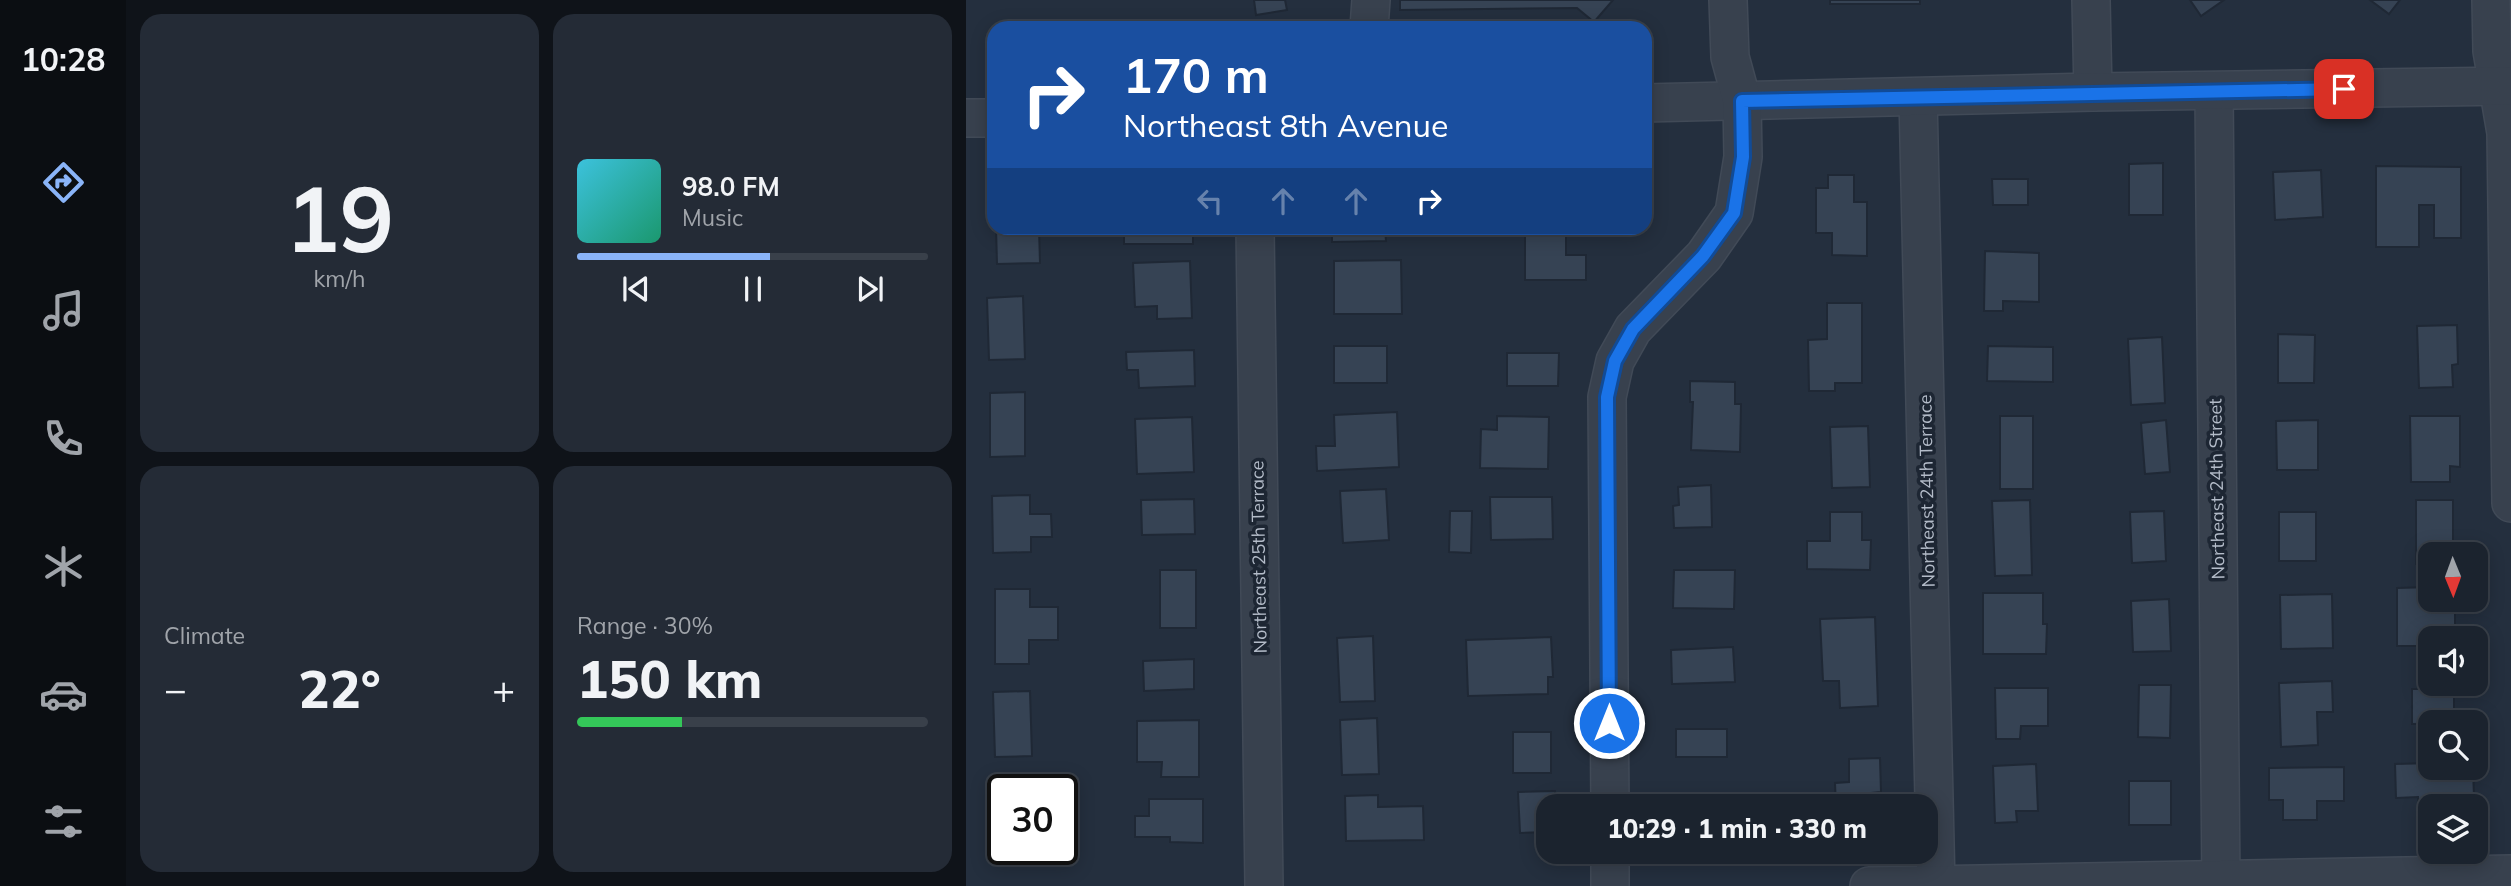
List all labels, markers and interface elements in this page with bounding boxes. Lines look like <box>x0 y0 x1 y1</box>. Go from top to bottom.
text: 10:28 <box>21 39 105 79</box>
text: 170 m <box>1123 44 1269 105</box>
icon: right <box>1008 49 1099 140</box>
pin <box>2314 59 2374 119</box>
icon: arrive <box>2325 70 2363 108</box>
text: Northeast 8th Avenue <box>1123 105 1448 145</box>
icon: directions <box>39 158 88 207</box>
text: 19 <box>285 161 394 275</box>
text: 98.0 FM <box>682 170 780 203</box>
icon: left <box>1191 182 1229 220</box>
icon: ahead <box>1264 182 1302 220</box>
icon: ahead <box>1337 182 1375 220</box>
icon: right <box>1410 182 1448 220</box>
text: Music <box>682 203 743 232</box>
text: km/h <box>313 264 366 293</box>
icon: previous <box>617 270 655 308</box>
icon: pause <box>734 270 772 308</box>
icon: next <box>851 270 889 308</box>
icon: music <box>39 286 88 335</box>
street label: Northeast 24th Terrace <box>1913 394 1940 588</box>
street label: Northeast 24th Street <box>2203 398 2230 580</box>
icon: phone <box>39 414 88 463</box>
street label: Northeast 25th Terrace <box>1245 460 1272 654</box>
icon: climate <box>39 542 88 591</box>
north arrow <box>2418 542 2488 612</box>
map controls <box>2418 542 2488 864</box>
text: Range · 30% <box>577 611 713 640</box>
text: Climate <box>164 621 245 650</box>
button: sound <box>2418 626 2488 696</box>
text: 150 km <box>577 646 762 711</box>
text: 22° <box>298 656 381 721</box>
text: − <box>164 665 187 713</box>
text: + <box>492 665 515 713</box>
icon: car <box>39 670 88 719</box>
position arrow <box>1572 686 1646 760</box>
button: search <box>2418 710 2488 780</box>
speed limit sign: 30 <box>987 774 1078 865</box>
button: layers <box>2418 794 2488 864</box>
icon: filters <box>39 797 88 846</box>
text: 10:29 · 1 min · 330 m <box>1607 812 1867 845</box>

